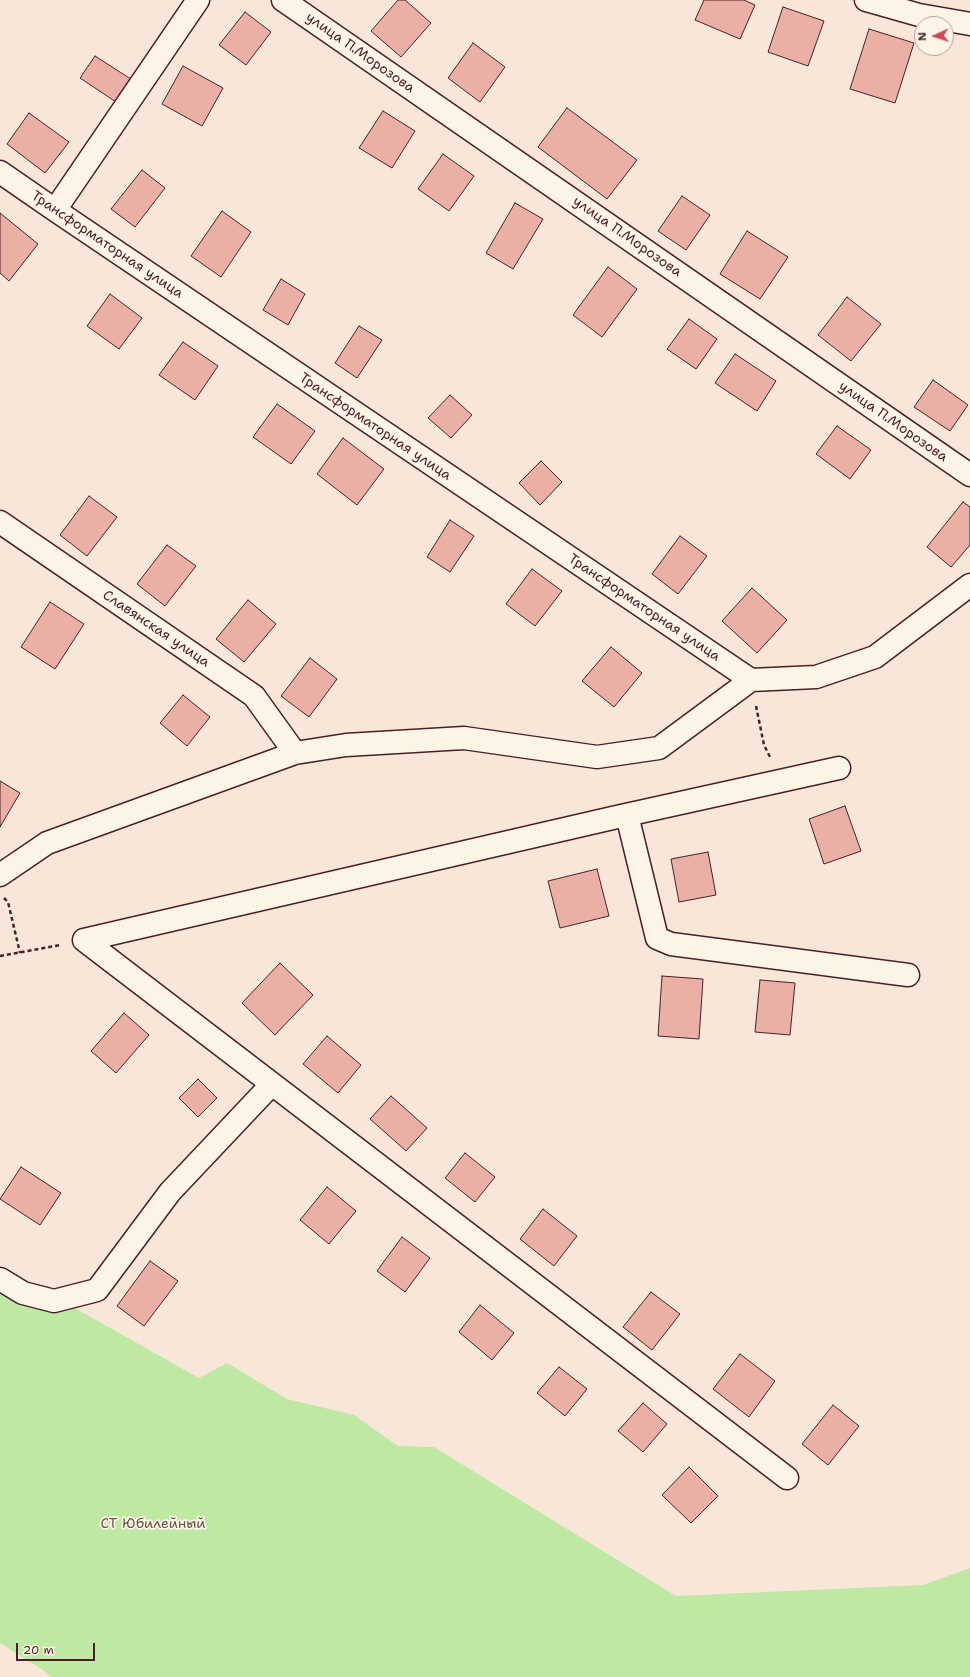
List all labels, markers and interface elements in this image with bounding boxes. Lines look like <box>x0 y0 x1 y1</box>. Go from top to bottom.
street label: улица П.Морозова <box>302 9 418 97</box>
north arrow <box>914 16 954 56</box>
text: N <box>915 32 930 41</box>
street label: Трансформаторная улица <box>28 188 186 302</box>
street label: улица П.Морозова <box>569 193 685 281</box>
street label: Трансформаторная улица <box>296 370 454 484</box>
street label: улица П.Морозова <box>835 378 951 466</box>
street label: Трансформаторная улица <box>565 551 723 665</box>
street label: Славянская улица <box>99 587 213 671</box>
park label: СТ Юбилейный <box>101 1516 205 1532</box>
scale bar <box>18 1635 97 1661</box>
text: 20 m <box>23 1642 54 1658</box>

